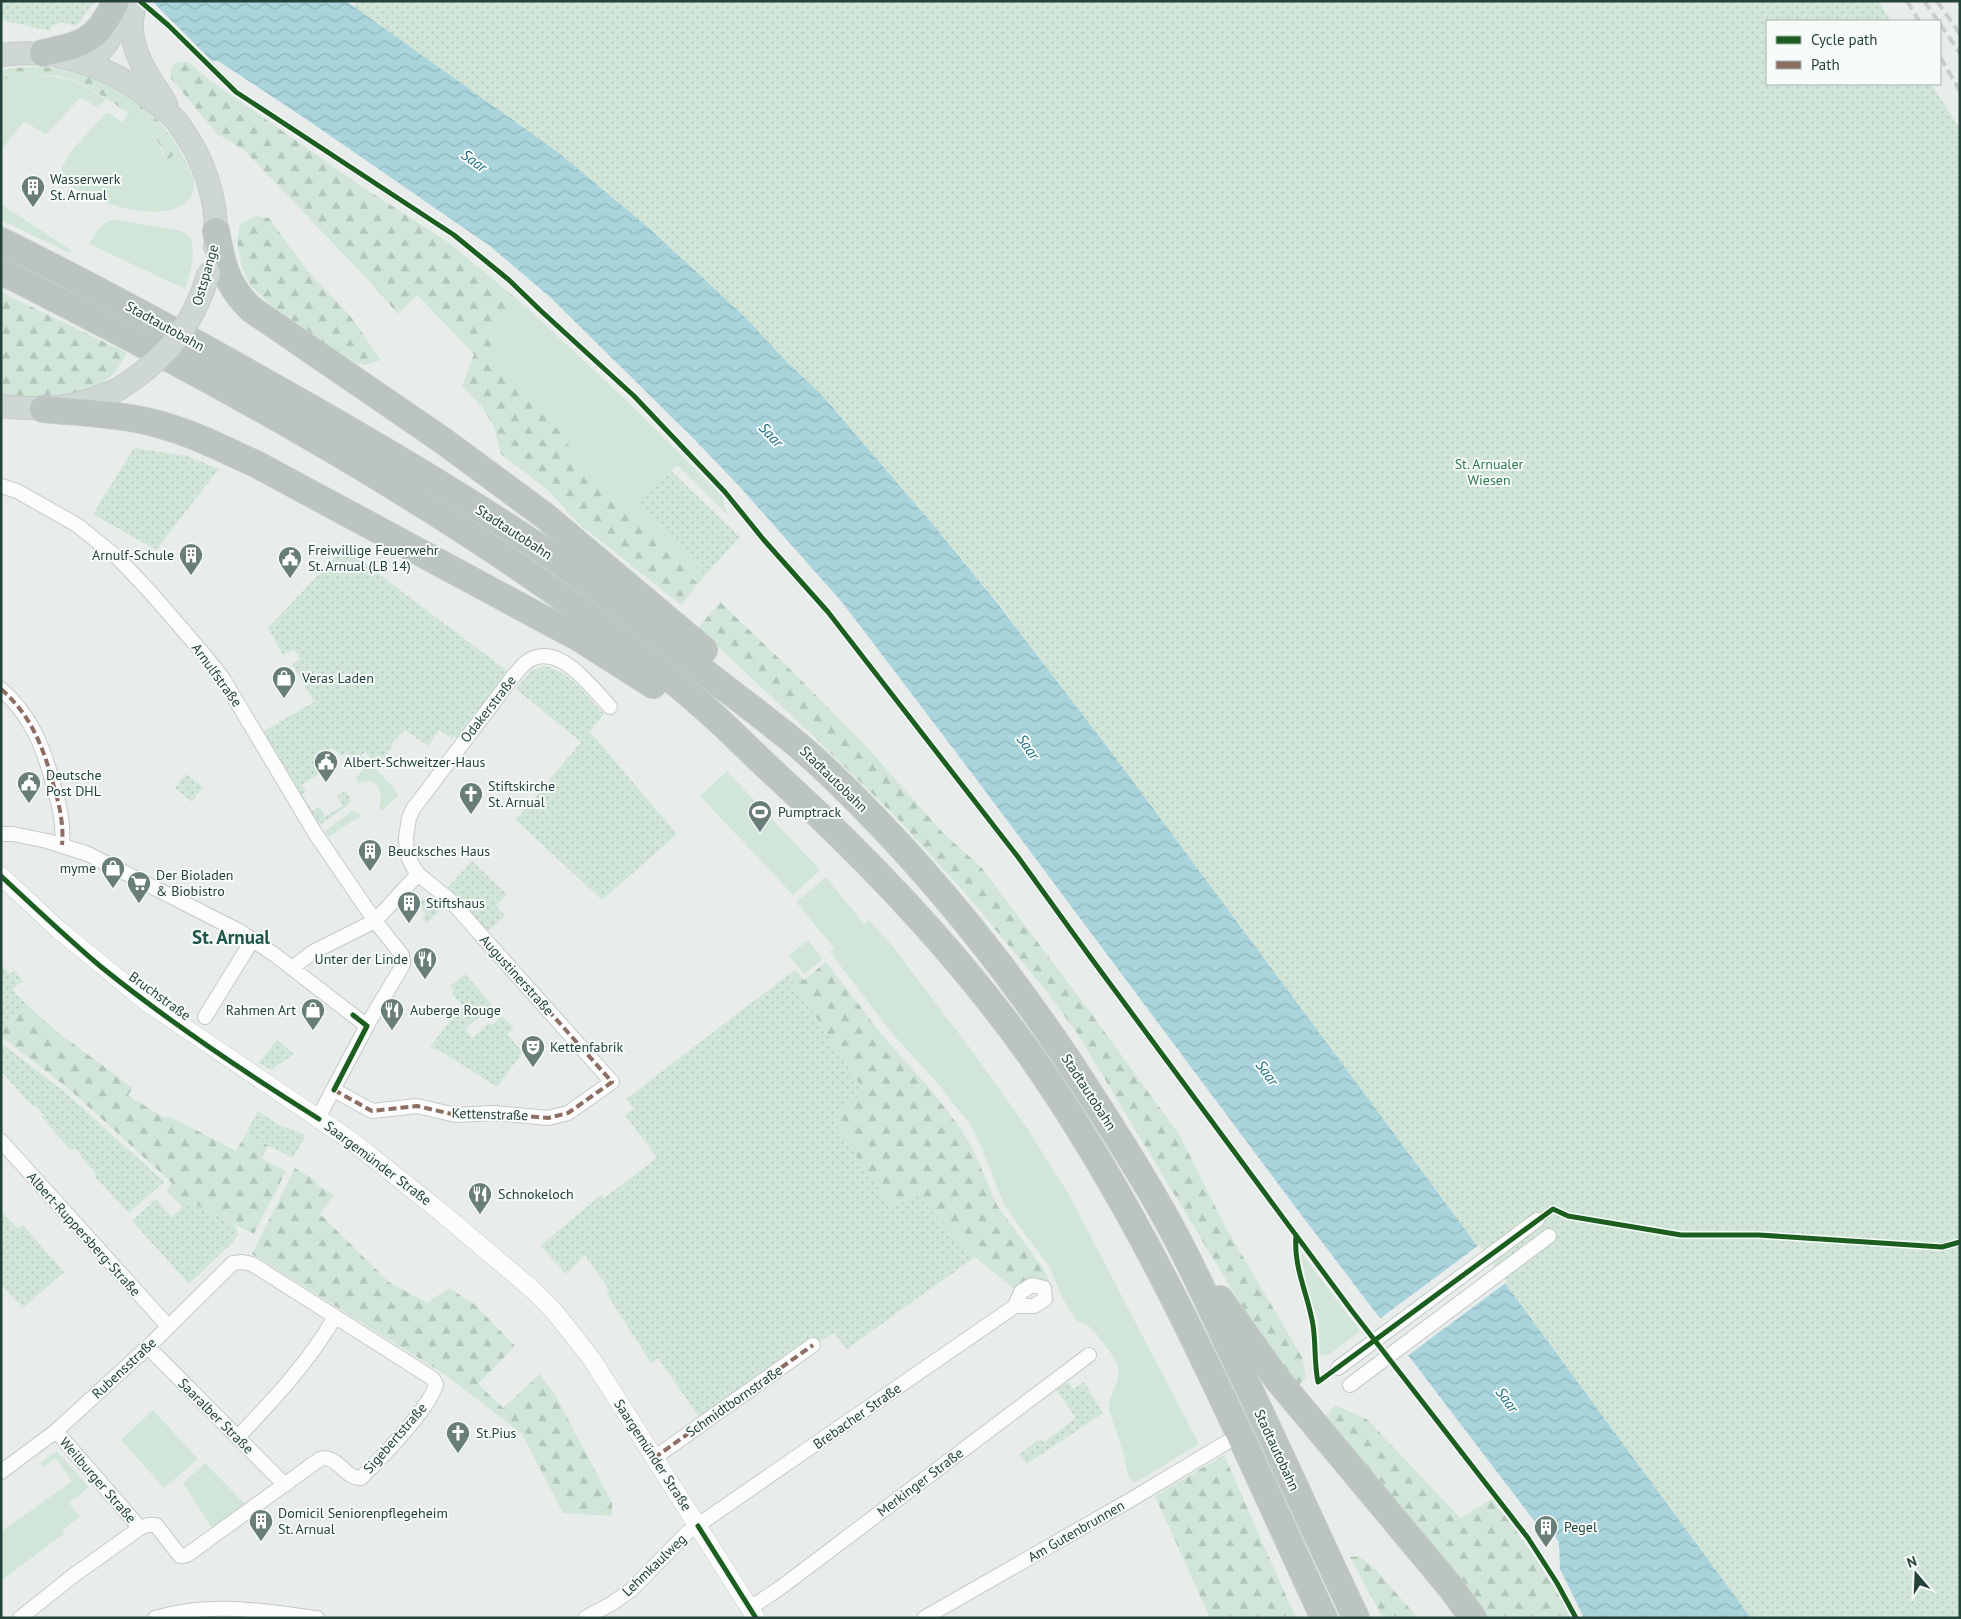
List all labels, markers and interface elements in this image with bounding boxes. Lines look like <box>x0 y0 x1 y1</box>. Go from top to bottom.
legend <box>1766 20 1941 85</box>
text: Cycle path <box>1811 30 1877 49</box>
text: Path <box>1811 55 1840 74</box>
water label: Saar <box>458 145 492 177</box>
place label: Wasserwerk St. Arnual <box>50 170 121 204</box>
building icon: Wasserwerk St. Arnual <box>20 174 46 208</box>
street label: Ostspange <box>188 242 222 308</box>
street label: Stadtautobahn <box>122 297 208 355</box>
water label: Saar <box>755 418 788 452</box>
park label: St. Arnualer Wiesen <box>1455 455 1524 489</box>
street label: Stadtautobahn <box>472 501 556 563</box>
place label: Freiwillige Feuerwehr St. Arnual (LB 14) <box>308 541 439 575</box>
building icon: Arnulf-Schule <box>178 542 204 576</box>
public building icon: Freiwillige Feuerwehr St. Arnual (LB 14) <box>277 545 303 579</box>
place label: Arnulf-Schule <box>92 546 174 564</box>
street label: Arnulfstraße <box>188 640 246 710</box>
shop icon: Veras Laden <box>271 665 297 699</box>
place label: Veras Laden <box>301 669 374 687</box>
street label: Odakerstraße <box>456 672 520 746</box>
water label: Saar <box>1013 730 1045 764</box>
street label: Stadtautobahn <box>796 742 872 816</box>
public building icon: Albert-Schweitzer-Haus <box>313 749 339 783</box>
place label: Albert-Schweitzer-Haus <box>344 753 485 771</box>
place label: Deutsche Post DHL <box>46 766 102 800</box>
public building icon: Deutsche Post DHL <box>16 770 42 804</box>
place label: Stiftskirche St. Arnual <box>488 777 555 811</box>
church icon: Stiftskirche St. Arnual <box>458 781 484 815</box>
sports icon: Pumptrack <box>747 799 773 833</box>
place label: Pumptrack <box>778 803 842 821</box>
building icon: Beucksches Haus <box>357 838 383 872</box>
place label: Beucksches Haus <box>388 842 490 860</box>
shop icon: myme <box>100 855 126 889</box>
place label: myme <box>60 859 96 877</box>
place label: Der Bioladen & Biobistro <box>156 866 234 900</box>
supermarket icon: Der Bioladen & Biobistro <box>126 870 152 904</box>
building icon: Stiftshaus <box>396 890 422 924</box>
place label: Stiftshaus <box>426 894 485 912</box>
district label: St. Arnual <box>192 925 270 949</box>
street label: Augustinerstraße <box>476 931 558 1019</box>
restaurant icon: Unter der Linde <box>412 946 438 980</box>
place label: Unter der Linde <box>315 950 408 968</box>
street label: Bruchstraße <box>126 967 194 1025</box>
shop icon: Rahmen Art <box>300 997 326 1031</box>
restaurant icon: Auberge Rouge <box>379 997 405 1031</box>
place label: Rahmen Art <box>226 1001 296 1019</box>
place label: Auberge Rouge <box>410 1001 501 1019</box>
theatre icon: Kettenfabrik <box>520 1034 546 1068</box>
place label: Kettenfabrik <box>550 1038 624 1056</box>
street label: Stadtautobahn <box>1058 1050 1120 1134</box>
water label: Saar <box>1252 1056 1284 1090</box>
street label: Kettenstraße <box>451 1104 529 1124</box>
street label: Saargemünder Straße <box>321 1117 435 1209</box>
street label: Albert-Ruppersberg-Straße <box>23 1168 145 1300</box>
restaurant icon: Schnokeloch <box>467 1181 493 1215</box>
place label: Schnokeloch <box>498 1185 574 1203</box>
street label: Rubensstraße <box>88 1334 160 1402</box>
street label: Schmidtbornstraße <box>682 1361 786 1441</box>
street label: Saaralber Straße <box>174 1374 258 1458</box>
street label: Brebacher Straße <box>809 1379 905 1453</box>
water label: Saar <box>1492 1383 1524 1417</box>
street label: Saargemünder Straße <box>610 1396 696 1514</box>
street label: Sigebertstraße <box>359 1399 431 1477</box>
street label: Stadtautobahn <box>1250 1406 1304 1494</box>
church icon: St.Pius <box>445 1420 471 1454</box>
place label: St.Pius <box>476 1424 517 1442</box>
street label: Weilburger Straße <box>56 1433 140 1527</box>
street label: Merkinger Straße <box>873 1444 967 1520</box>
street label: Am Gutenbrunnen <box>1024 1496 1128 1566</box>
place label: Domicil Seniorenpflegeheim St. Arnual <box>278 1504 448 1538</box>
building icon: Domicil Seniorenpflegeheim St. Arnual <box>248 1508 274 1542</box>
building icon: Pegel <box>1533 1514 1559 1548</box>
place label: Pegel <box>1564 1518 1597 1536</box>
street label: Lehmkaulweg <box>618 1530 690 1600</box>
north arrow <box>1891 1549 1941 1599</box>
text: N <box>1904 1552 1919 1572</box>

